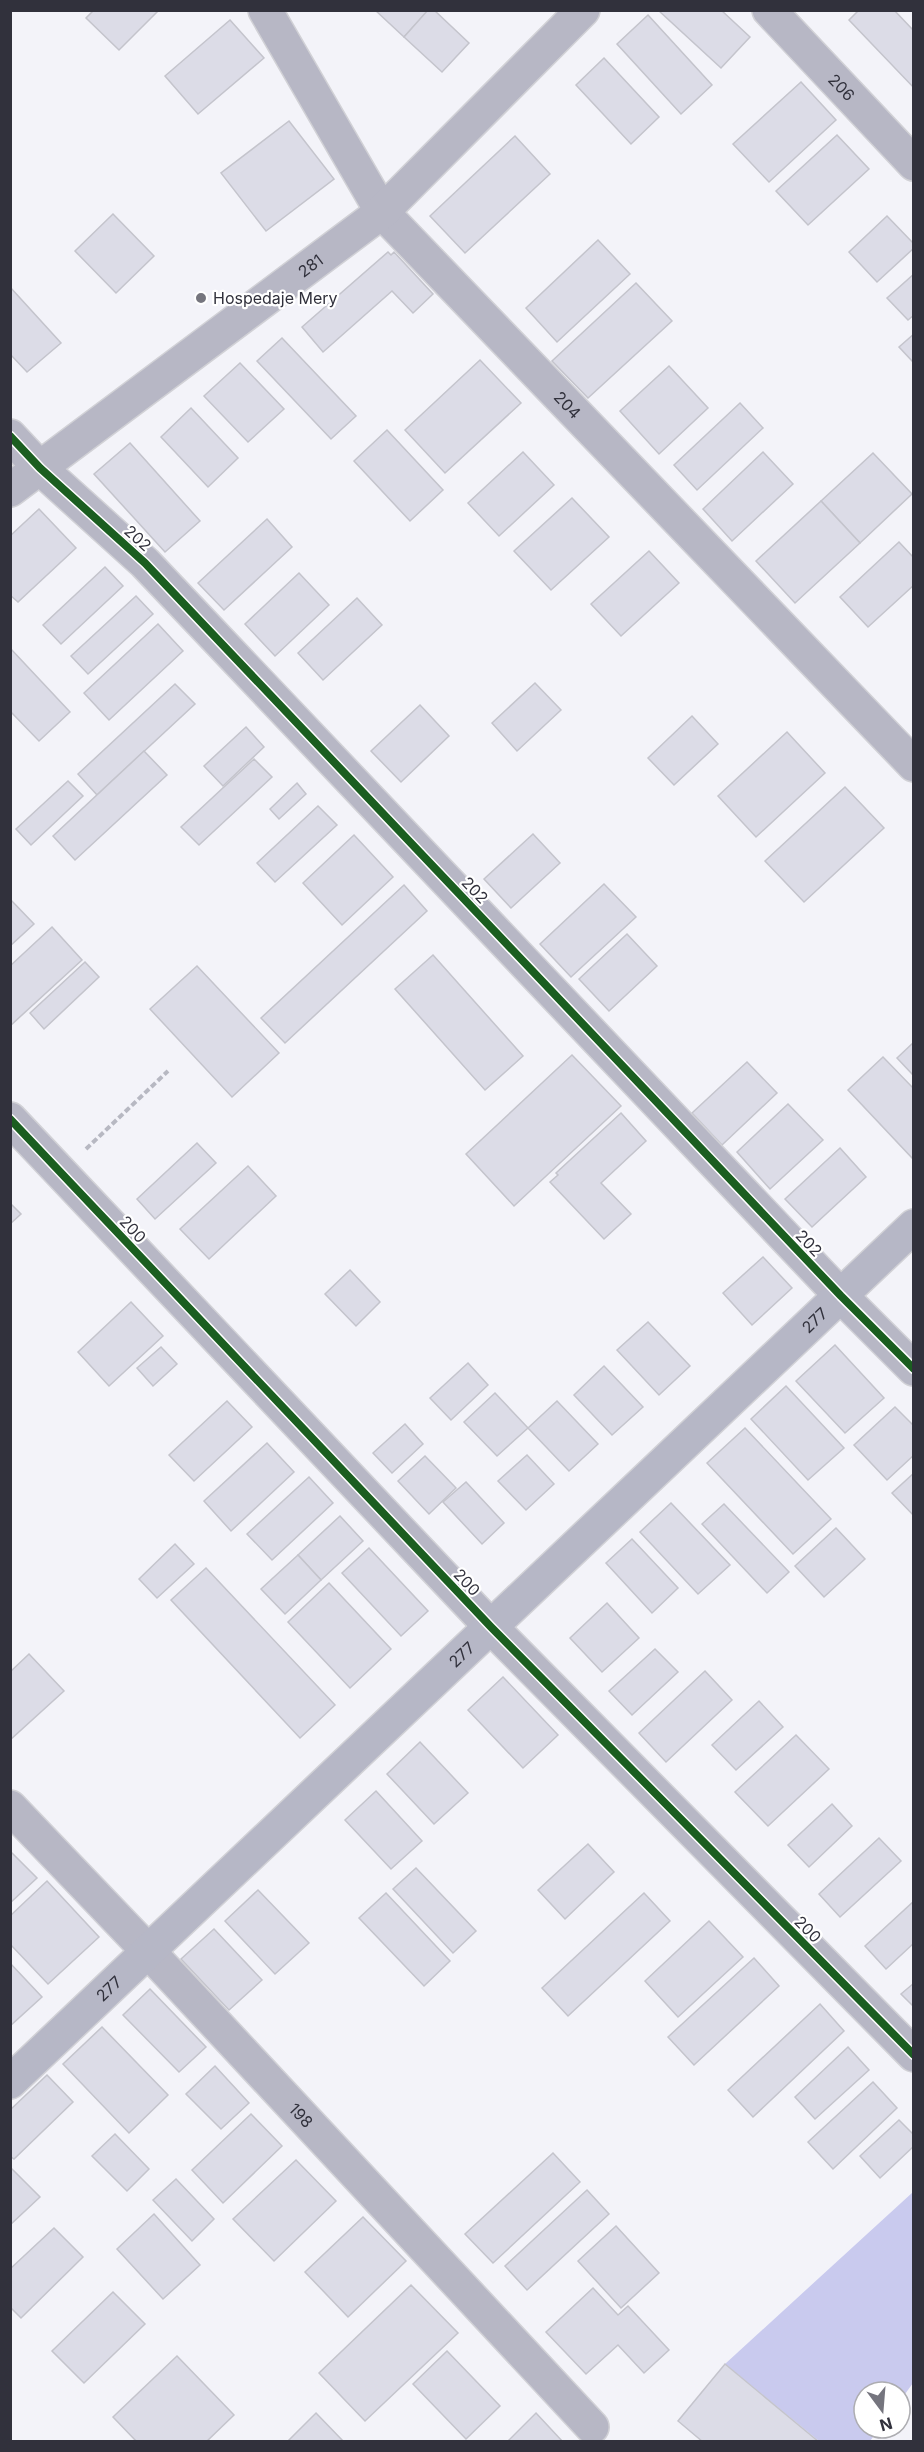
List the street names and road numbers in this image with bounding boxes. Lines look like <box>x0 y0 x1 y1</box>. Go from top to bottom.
street label: 206 <box>824 69 859 105</box>
street label: 281 <box>294 250 327 281</box>
street label: 204 <box>550 387 585 423</box>
street label: 202 <box>120 521 156 555</box>
street label: 202 <box>458 872 492 908</box>
street label: 200 <box>115 1211 151 1247</box>
street label: 202 <box>792 1225 826 1261</box>
street label: 277 <box>797 1303 832 1337</box>
street label: 200 <box>449 1564 485 1600</box>
street label: 277 <box>445 1637 479 1671</box>
street label: 200 <box>790 1911 826 1947</box>
street label: 277 <box>92 1972 126 2005</box>
street label: 198 <box>285 2099 317 2132</box>

